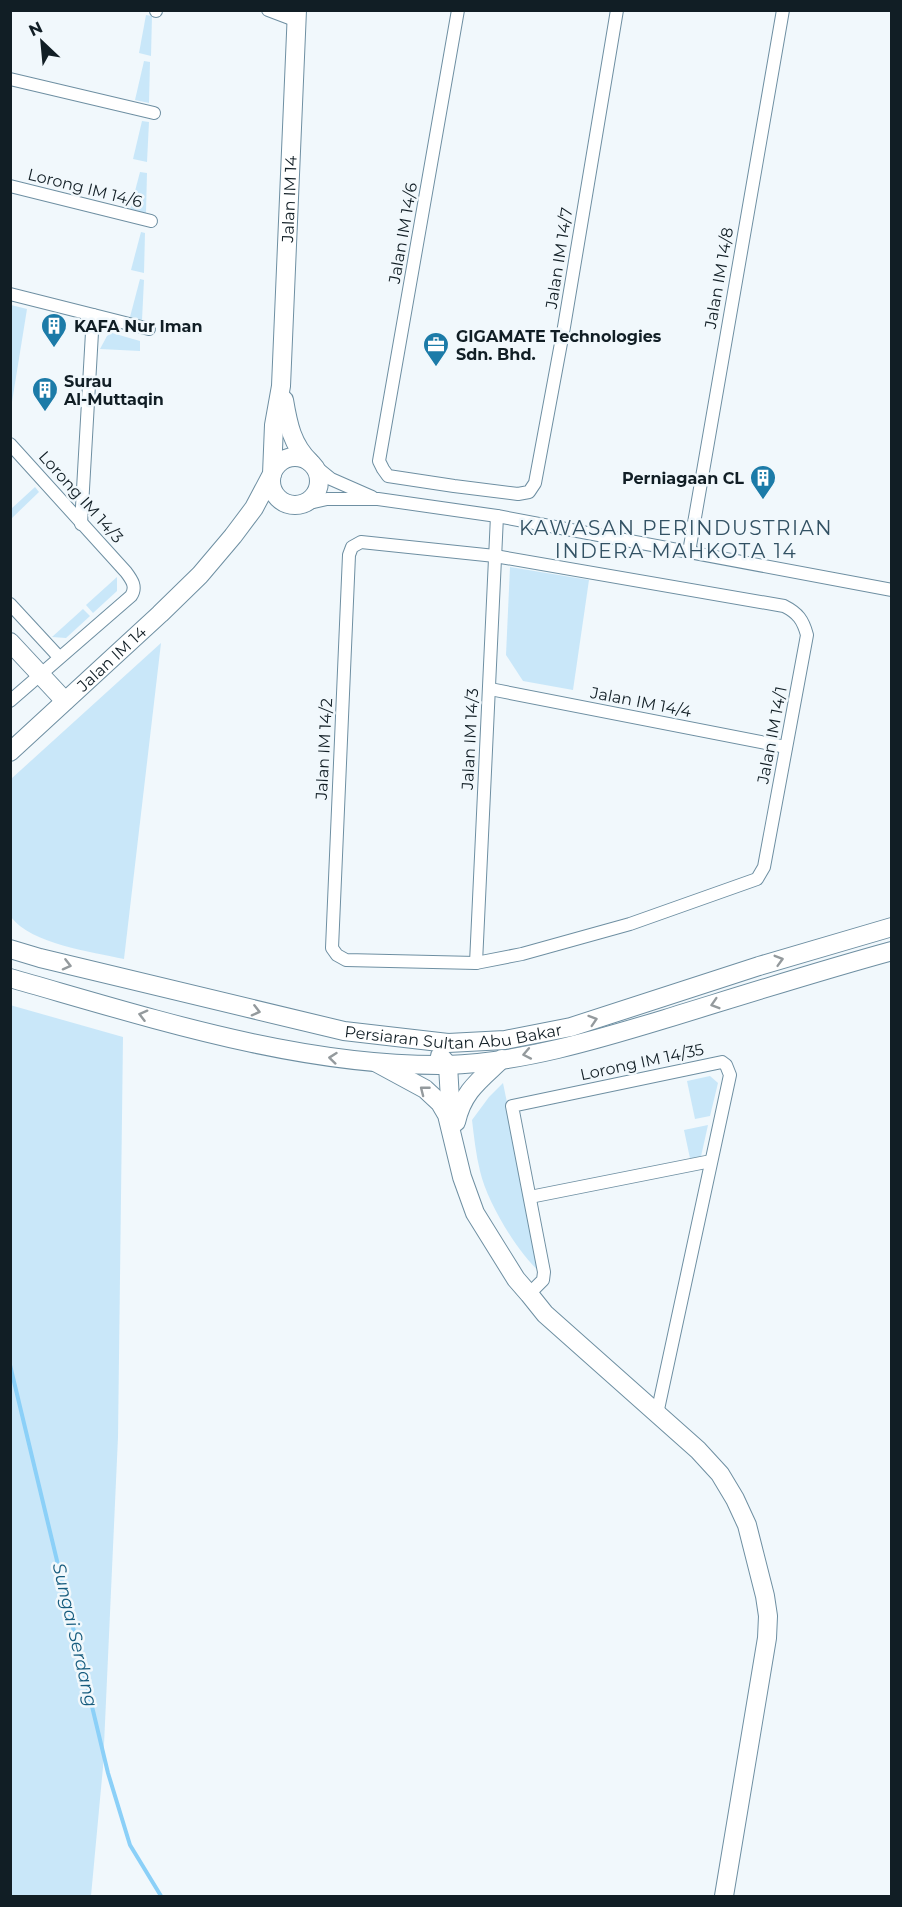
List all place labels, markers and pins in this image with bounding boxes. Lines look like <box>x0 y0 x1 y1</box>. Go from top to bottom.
building icon: KAFA Nur Iman <box>39 311 69 349</box>
place label: KAFA Nur Iman <box>74 317 202 336</box>
place label: GIGAMATE Technologies Sdn. Bhd. <box>456 327 662 364</box>
office icon: GIGAMATE Technologies Sdn. Bhd. <box>421 330 451 368</box>
place label: Surau Al-Muttaqin <box>63 372 164 409</box>
building icon: Surau Al-Muttaqin <box>30 375 60 413</box>
building icon: Perniagaan CL <box>748 463 778 501</box>
place label: Perniagaan CL <box>622 469 744 488</box>

